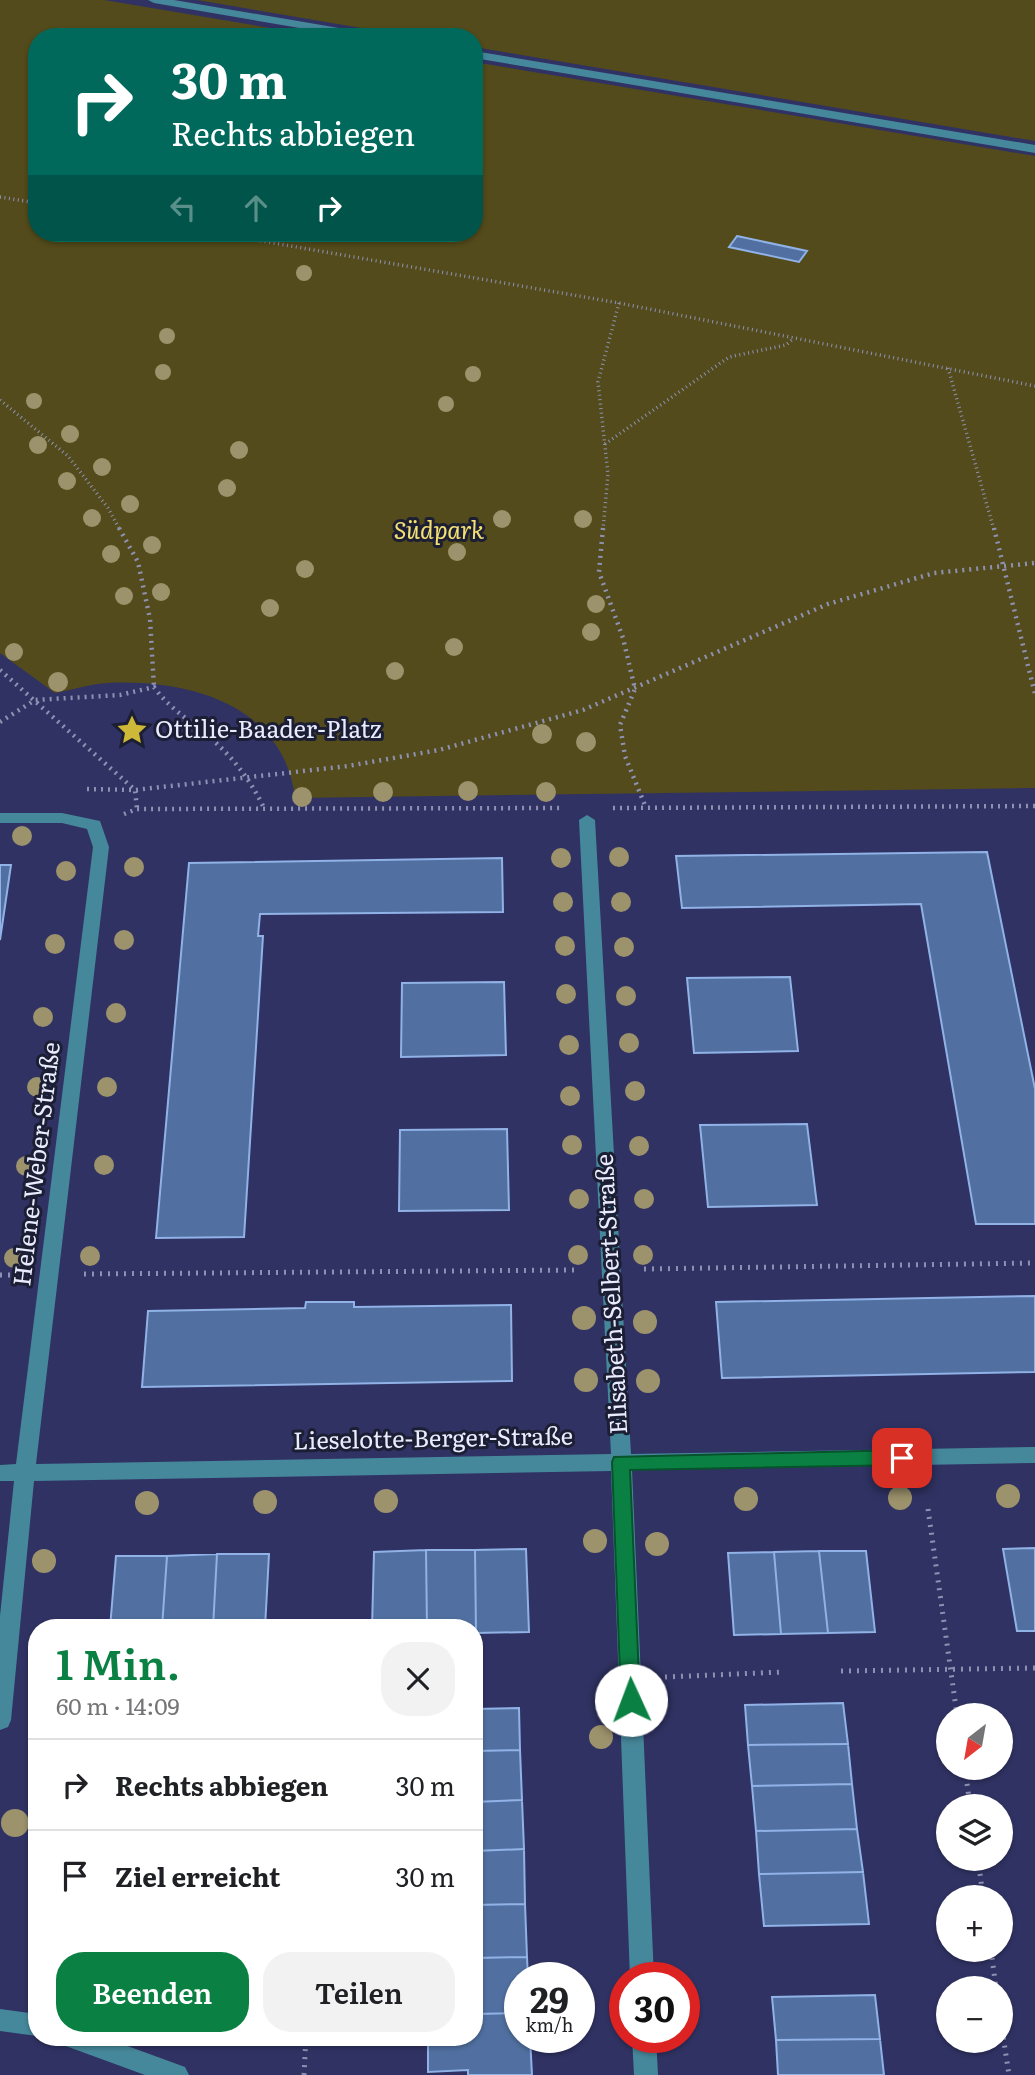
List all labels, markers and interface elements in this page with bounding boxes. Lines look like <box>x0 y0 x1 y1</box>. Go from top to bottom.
text: 30 m <box>171 41 287 114</box>
icon: right <box>56 56 147 147</box>
text: Rechts abbiegen <box>171 108 415 156</box>
icon: left <box>164 189 202 227</box>
icon: ahead <box>237 189 275 227</box>
icon: right <box>310 189 348 227</box>
park label: Südpark <box>394 511 485 546</box>
place label: Ottilie-Baader-Platz <box>155 710 382 745</box>
place icon: Ottilie-Baader-Platz <box>115 713 149 747</box>
street label: Helene-Weber-Straße <box>2 1040 67 1288</box>
street label: Elisabeth-Selbert-Straße <box>585 1153 634 1435</box>
street label: Lieselotte-Berger-Straße <box>293 1417 573 1456</box>
pin <box>872 1428 932 1488</box>
icon: arrive <box>883 1439 921 1477</box>
text: 1 Min. <box>56 1631 180 1693</box>
button: close <box>381 1642 455 1716</box>
position arrow <box>594 1663 668 1737</box>
text: 60 m · 14:09 <box>56 1688 180 1722</box>
north arrow <box>936 1703 1013 1780</box>
map controls <box>936 1703 1013 2053</box>
text: Rechts abbiegen <box>115 1765 328 1804</box>
text: 30 m <box>395 1765 455 1804</box>
icon: right <box>56 1766 94 1804</box>
button: layers <box>936 1794 1013 1871</box>
text: Ziel erreicht <box>115 1856 280 1895</box>
text: 30 m <box>395 1856 455 1895</box>
icon: arrive <box>56 1857 94 1895</box>
button: + <box>936 1885 1013 1962</box>
button: Beenden <box>56 1952 249 2032</box>
button: Teilen <box>263 1952 455 2032</box>
speed limit sign: 30 <box>609 1962 700 2053</box>
text: 29 <box>530 1972 569 2024</box>
button: − <box>936 1976 1013 2053</box>
text: km/h <box>526 2011 573 2038</box>

